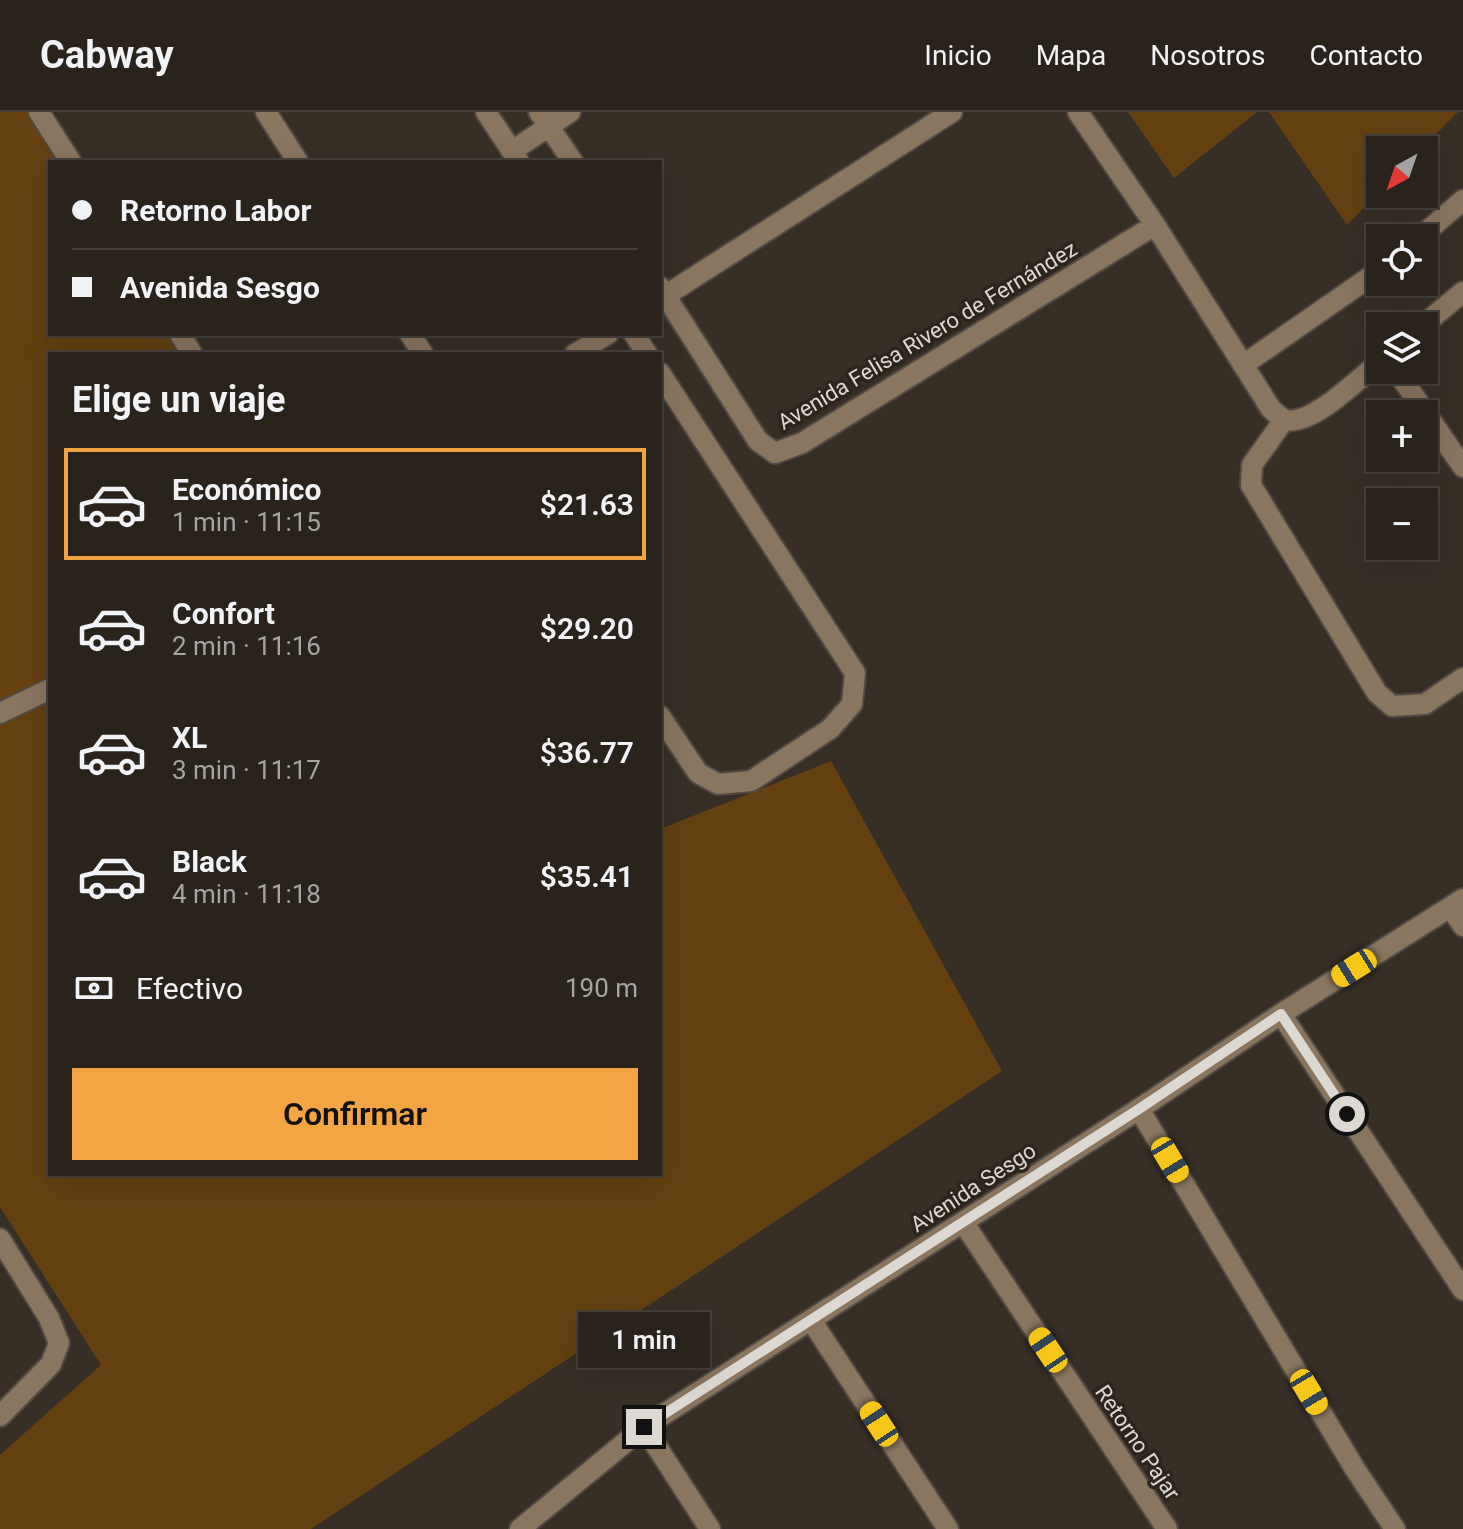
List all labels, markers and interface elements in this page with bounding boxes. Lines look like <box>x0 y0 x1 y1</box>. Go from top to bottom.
text: Cabway <box>40 33 174 77</box>
text: Inicio <box>924 39 992 72</box>
text: Mapa <box>1036 39 1106 72</box>
text: Nosotros <box>1150 39 1265 72</box>
text: Contacto <box>1309 39 1423 72</box>
north arrow <box>1366 136 1438 208</box>
map controls <box>1366 136 1438 560</box>
text: Retorno Labor <box>120 193 311 228</box>
button: locate <box>1366 224 1438 296</box>
street label: Avenida Felisa Rivero de Fernández <box>773 236 1081 435</box>
text: Avenida Sesgo <box>120 270 320 305</box>
button: layers <box>1366 312 1438 384</box>
text: Elige un viaje <box>72 379 285 421</box>
button: + <box>1366 400 1438 472</box>
icon: car <box>76 468 148 540</box>
text: Económico <box>172 472 321 507</box>
text: $21.63 <box>540 487 634 522</box>
button: − <box>1366 488 1438 560</box>
text: 1 min · 11:15 <box>172 507 321 537</box>
icon: car <box>76 592 148 664</box>
text: Confort <box>172 596 275 631</box>
text: $29.20 <box>540 611 634 646</box>
text: 2 min · 11:16 <box>172 631 321 661</box>
icon: car <box>76 716 148 788</box>
text: XL <box>172 720 207 755</box>
text: $36.77 <box>540 735 634 770</box>
text: 3 min · 11:17 <box>172 755 321 785</box>
icon: car <box>76 840 148 912</box>
text: Black <box>172 844 247 879</box>
text: $35.41 <box>540 859 634 894</box>
text: 4 min · 11:18 <box>172 879 321 909</box>
car <box>1327 945 1381 991</box>
icon: cash <box>72 966 116 1010</box>
text: Efectivo <box>136 971 243 1006</box>
text: 190 m <box>565 973 638 1003</box>
button: Confirmar <box>72 1068 638 1160</box>
route start <box>1329 1096 1365 1132</box>
car <box>1147 1133 1193 1187</box>
street label: Avenida Sesgo <box>906 1138 1041 1237</box>
callout: 1 min <box>578 1311 710 1367</box>
car <box>1025 1323 1071 1377</box>
text: 1 min <box>611 1325 677 1355</box>
car <box>1286 1365 1332 1419</box>
street label: Retorno Pajar <box>1090 1380 1185 1505</box>
car <box>856 1397 902 1451</box>
route end <box>626 1409 662 1445</box>

